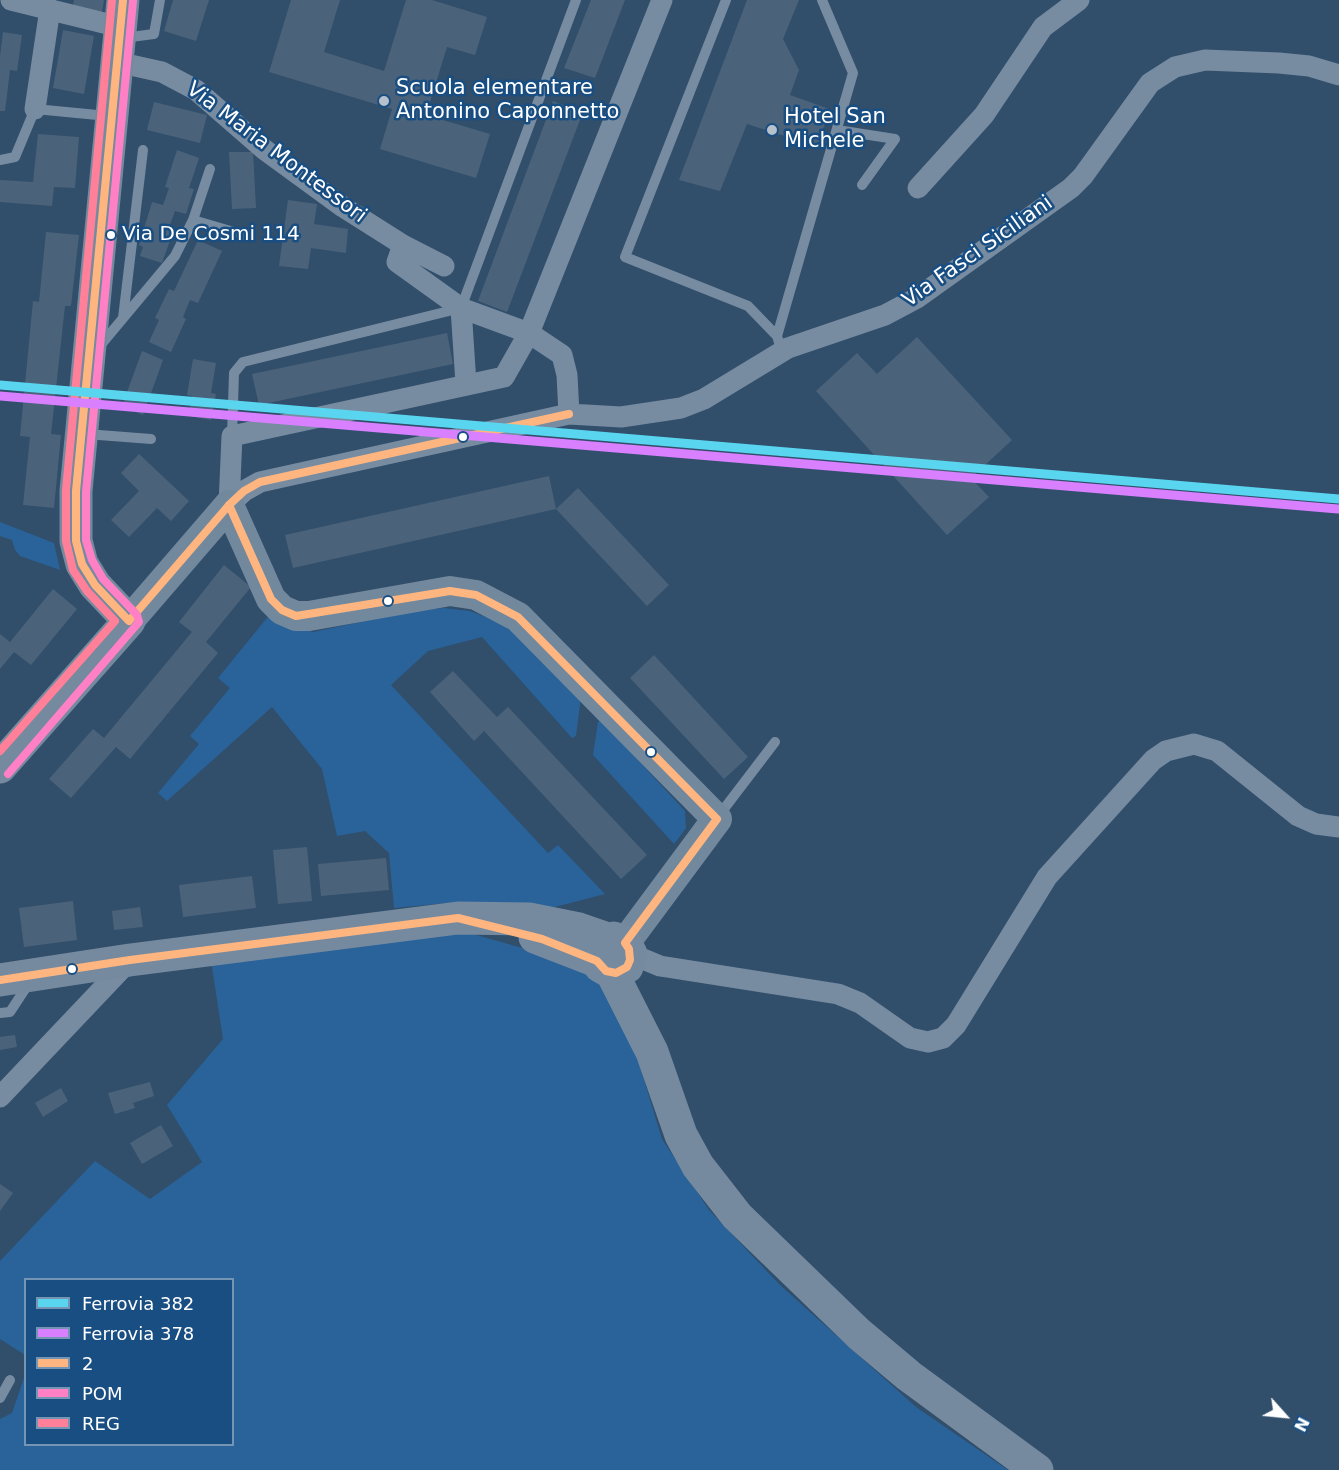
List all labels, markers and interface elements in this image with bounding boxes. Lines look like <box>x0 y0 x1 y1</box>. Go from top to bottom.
place label: Scuola elementare Antonino Caponnetto <box>396 76 619 126</box>
street label: Via Maria Montessori <box>181 77 371 229</box>
marker: Scuola elementare Antonino Caponnetto <box>377 94 391 108</box>
place label: Hotel San Michele <box>784 105 886 155</box>
marker: Hotel San Michele <box>765 123 779 137</box>
street label: Via Fasci Siciliani <box>898 191 1058 313</box>
place label: Via De Cosmi 114 <box>122 223 300 247</box>
marker: Via De Cosmi 114 <box>105 229 117 241</box>
unlabelled marker <box>457 431 469 443</box>
unlabelled marker <box>382 595 394 607</box>
unlabelled marker <box>645 746 657 758</box>
unlabelled marker <box>66 963 78 975</box>
legend <box>24 1278 234 1446</box>
text: Ferrovia 382 <box>82 1293 194 1314</box>
text: Ferrovia 378 <box>82 1323 194 1344</box>
text: 2 <box>82 1353 93 1374</box>
text: POM <box>82 1383 123 1404</box>
north arrow <box>1255 1386 1315 1446</box>
text: REG <box>82 1413 120 1434</box>
text: N <box>1290 1414 1313 1435</box>

